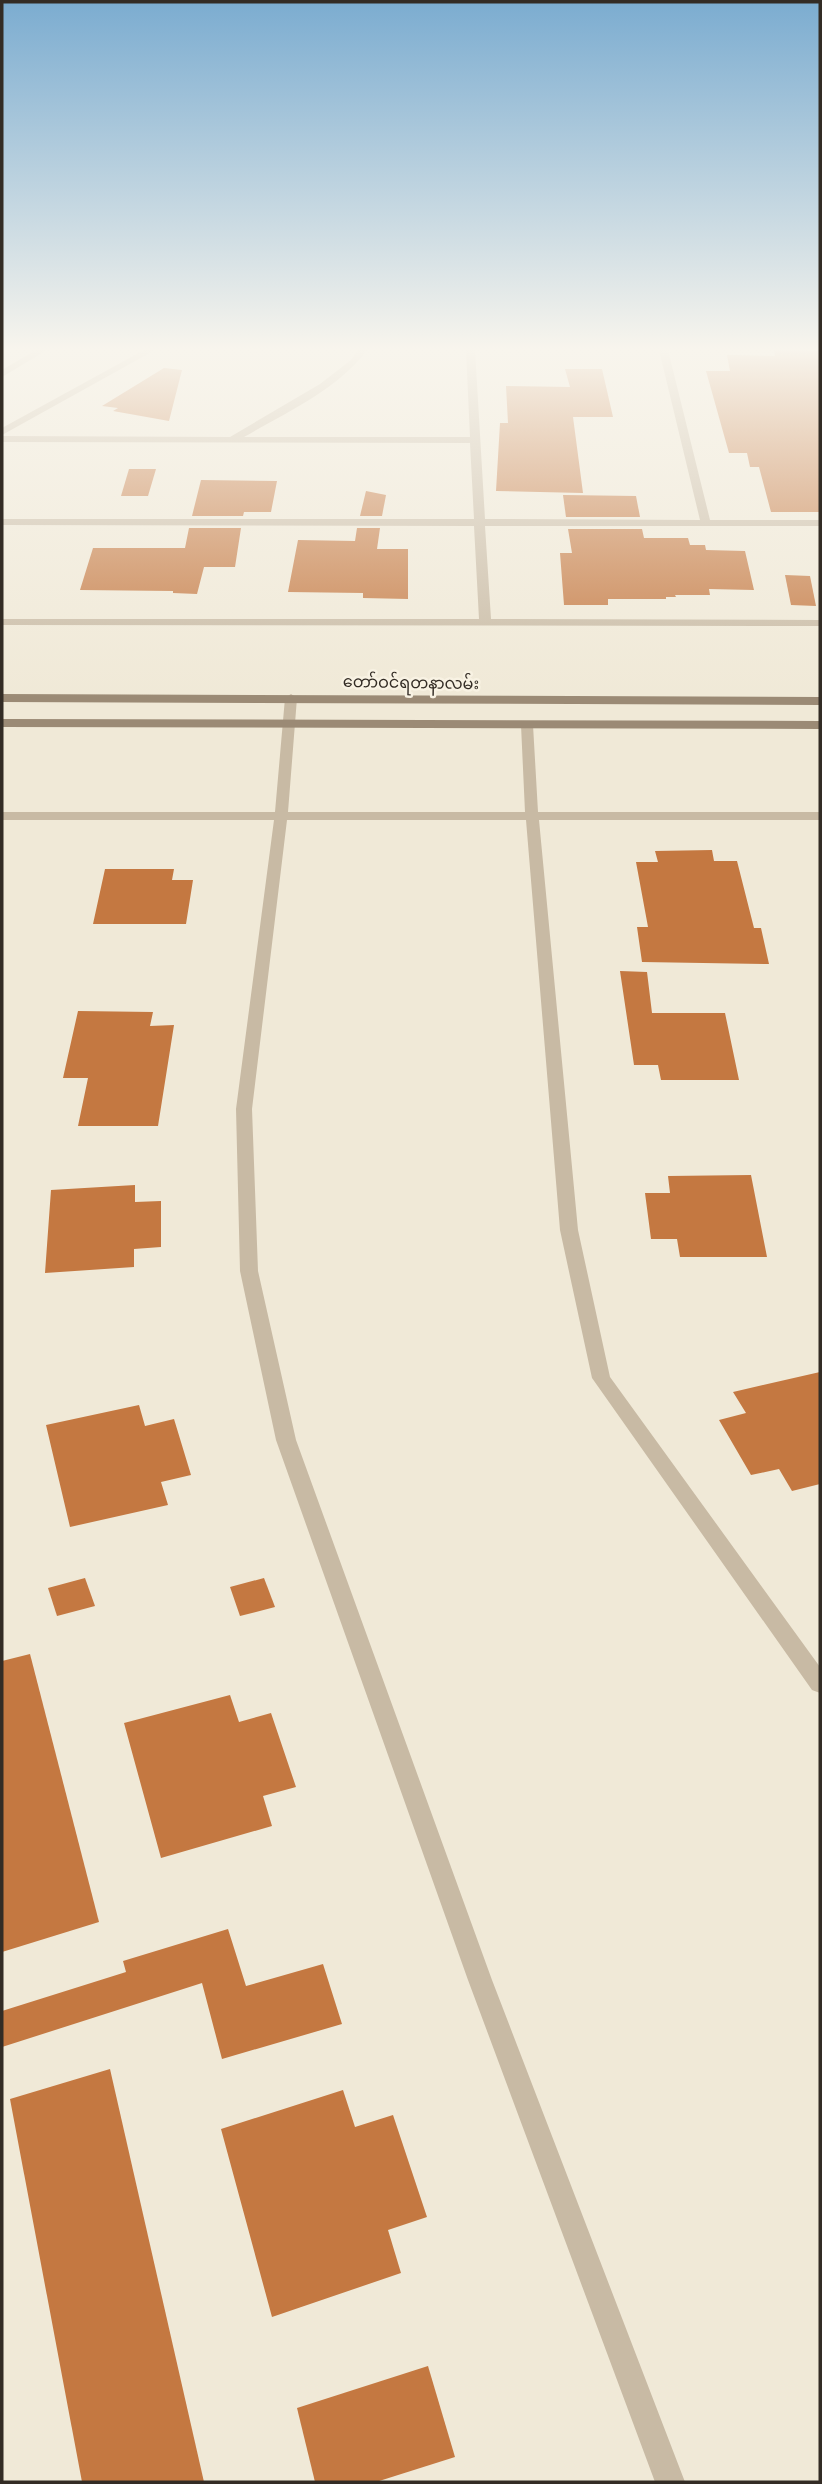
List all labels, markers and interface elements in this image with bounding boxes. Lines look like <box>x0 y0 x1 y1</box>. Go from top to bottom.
street label: တော်ဝင်ရတနာလမ်း <box>343 670 479 697</box>

